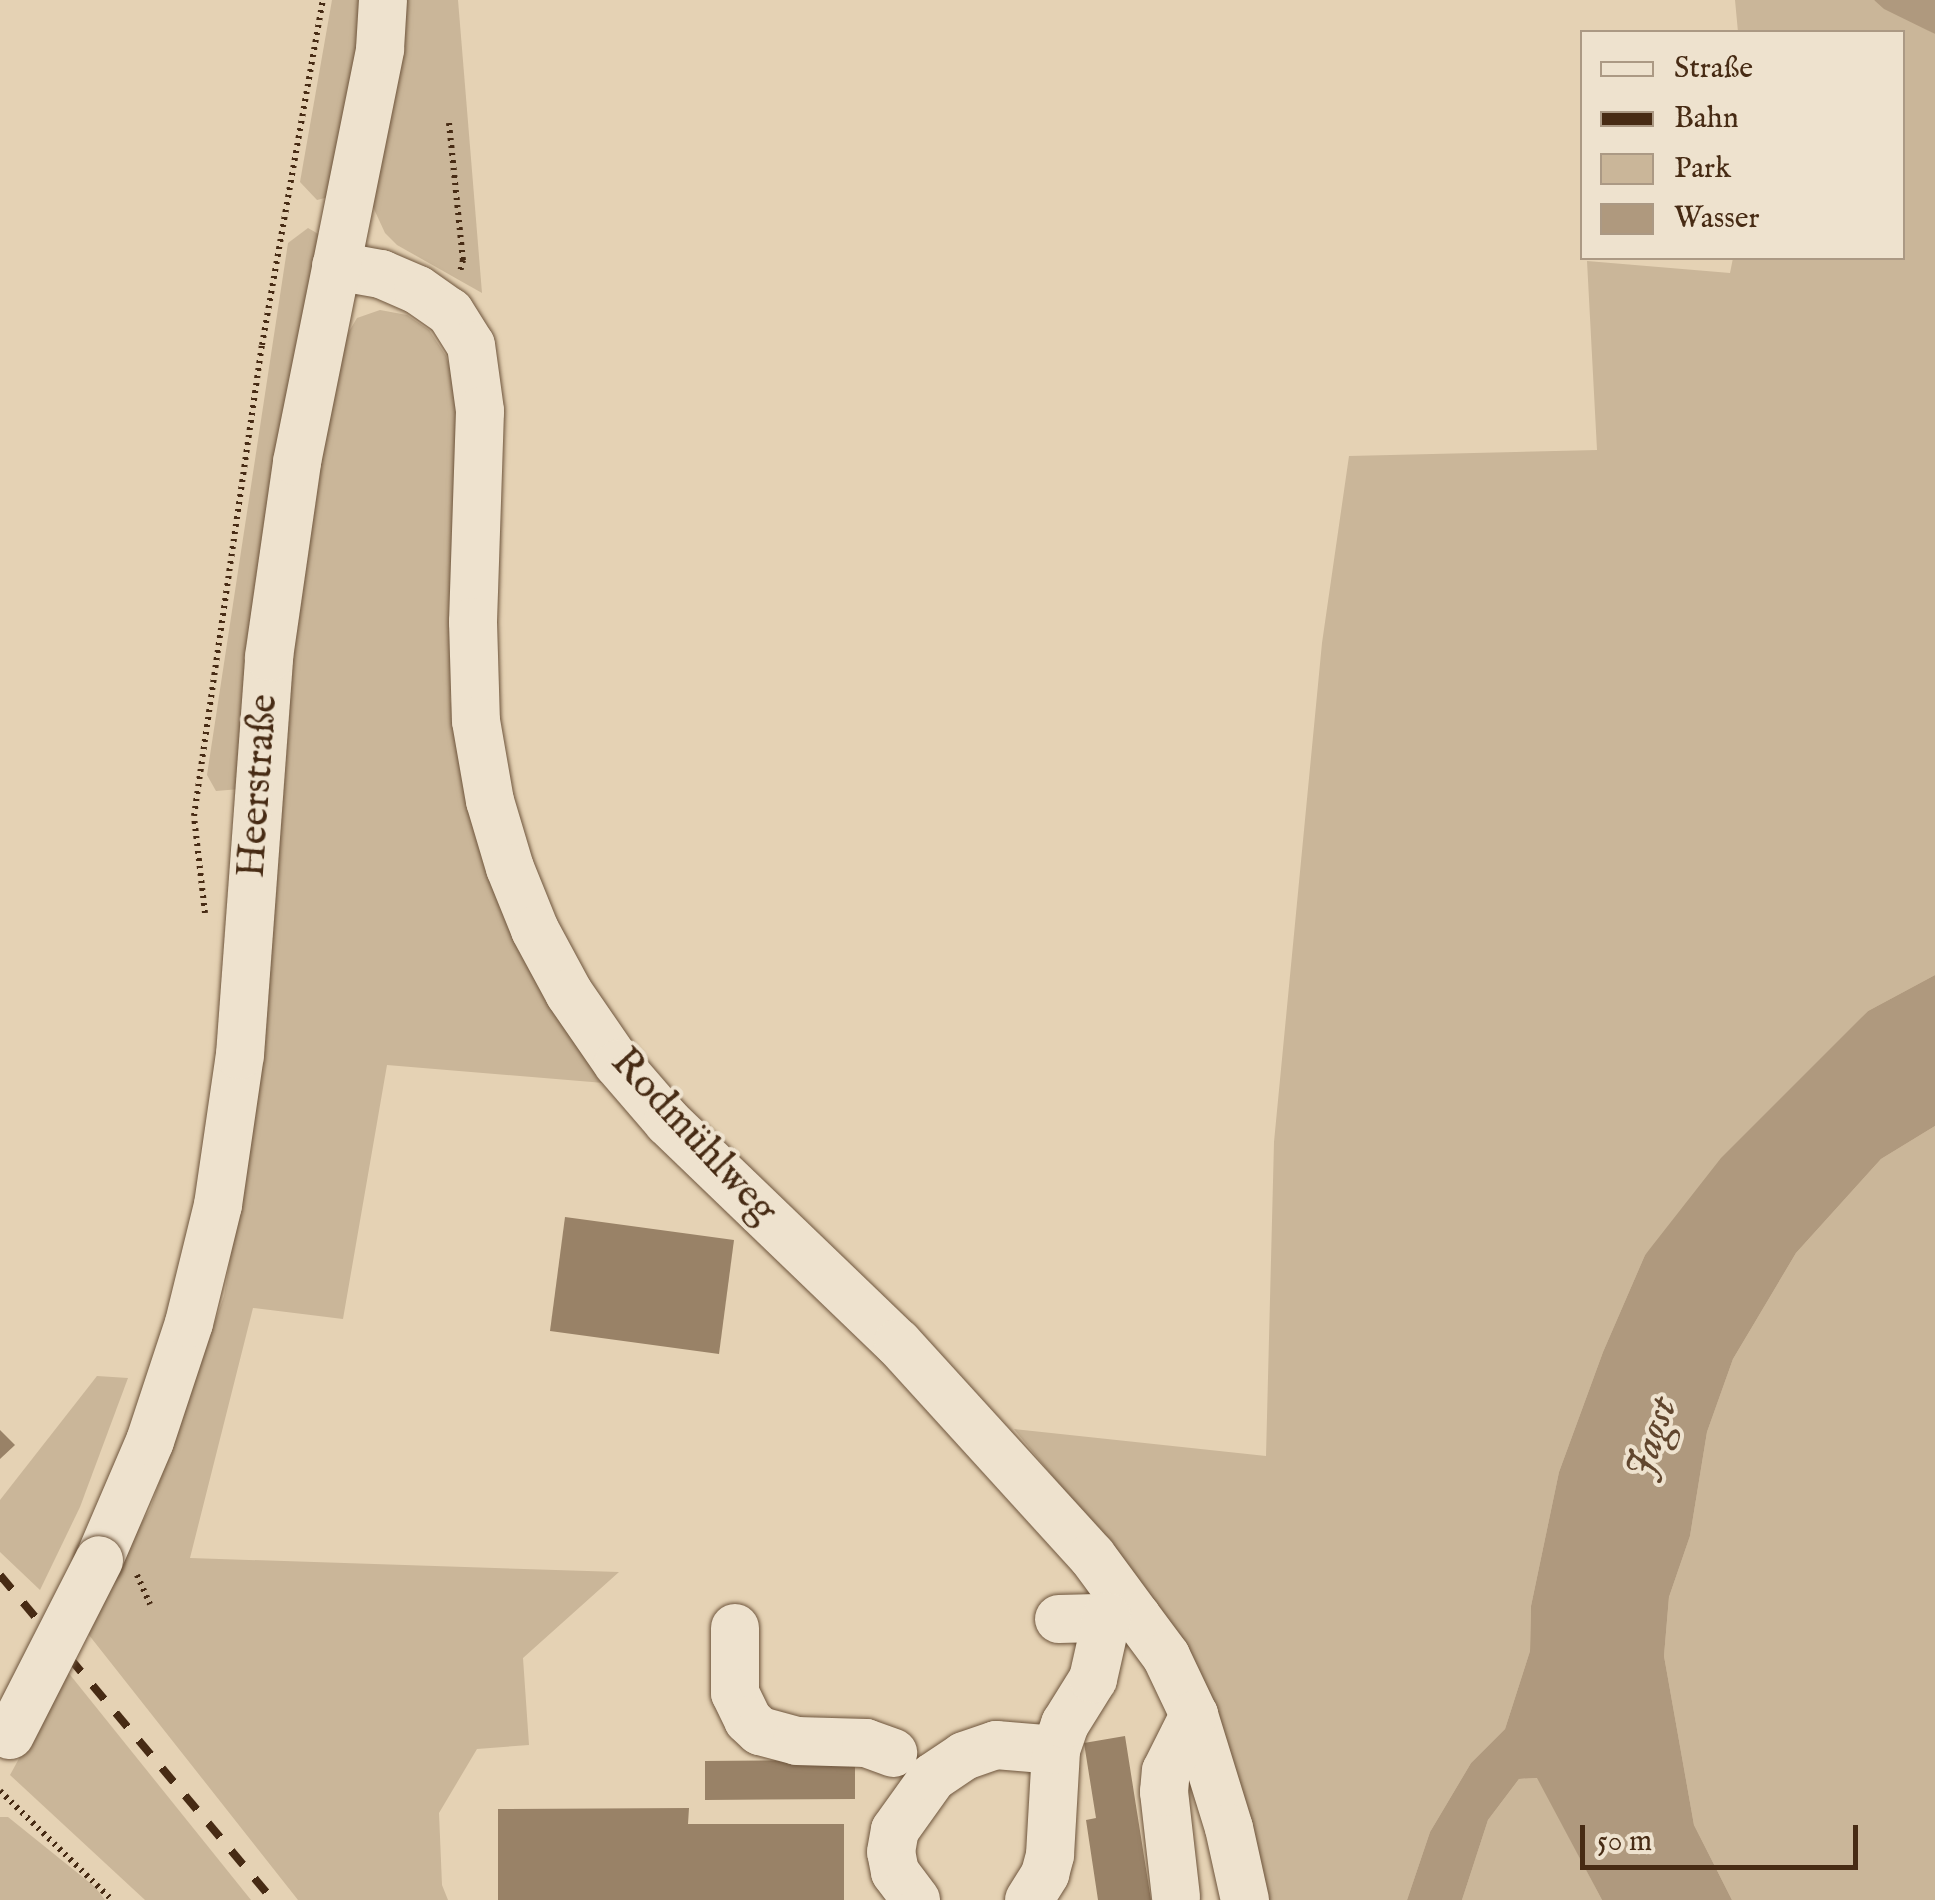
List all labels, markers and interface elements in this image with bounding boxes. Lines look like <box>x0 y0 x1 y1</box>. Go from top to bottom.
legend <box>1580 30 1905 260</box>
text: Straße <box>1674 50 1753 88</box>
text: Bahn <box>1674 100 1739 138</box>
text: Park <box>1674 150 1731 188</box>
text: Wasser <box>1674 200 1760 238</box>
street label: Heerstraße <box>229 693 289 879</box>
street label: Rodmühlweg <box>600 1039 786 1235</box>
water label: Jagst <box>1616 1391 1690 1485</box>
scale bar <box>1585 1805 1862 1867</box>
text: 50 m <box>1597 1823 1652 1861</box>

